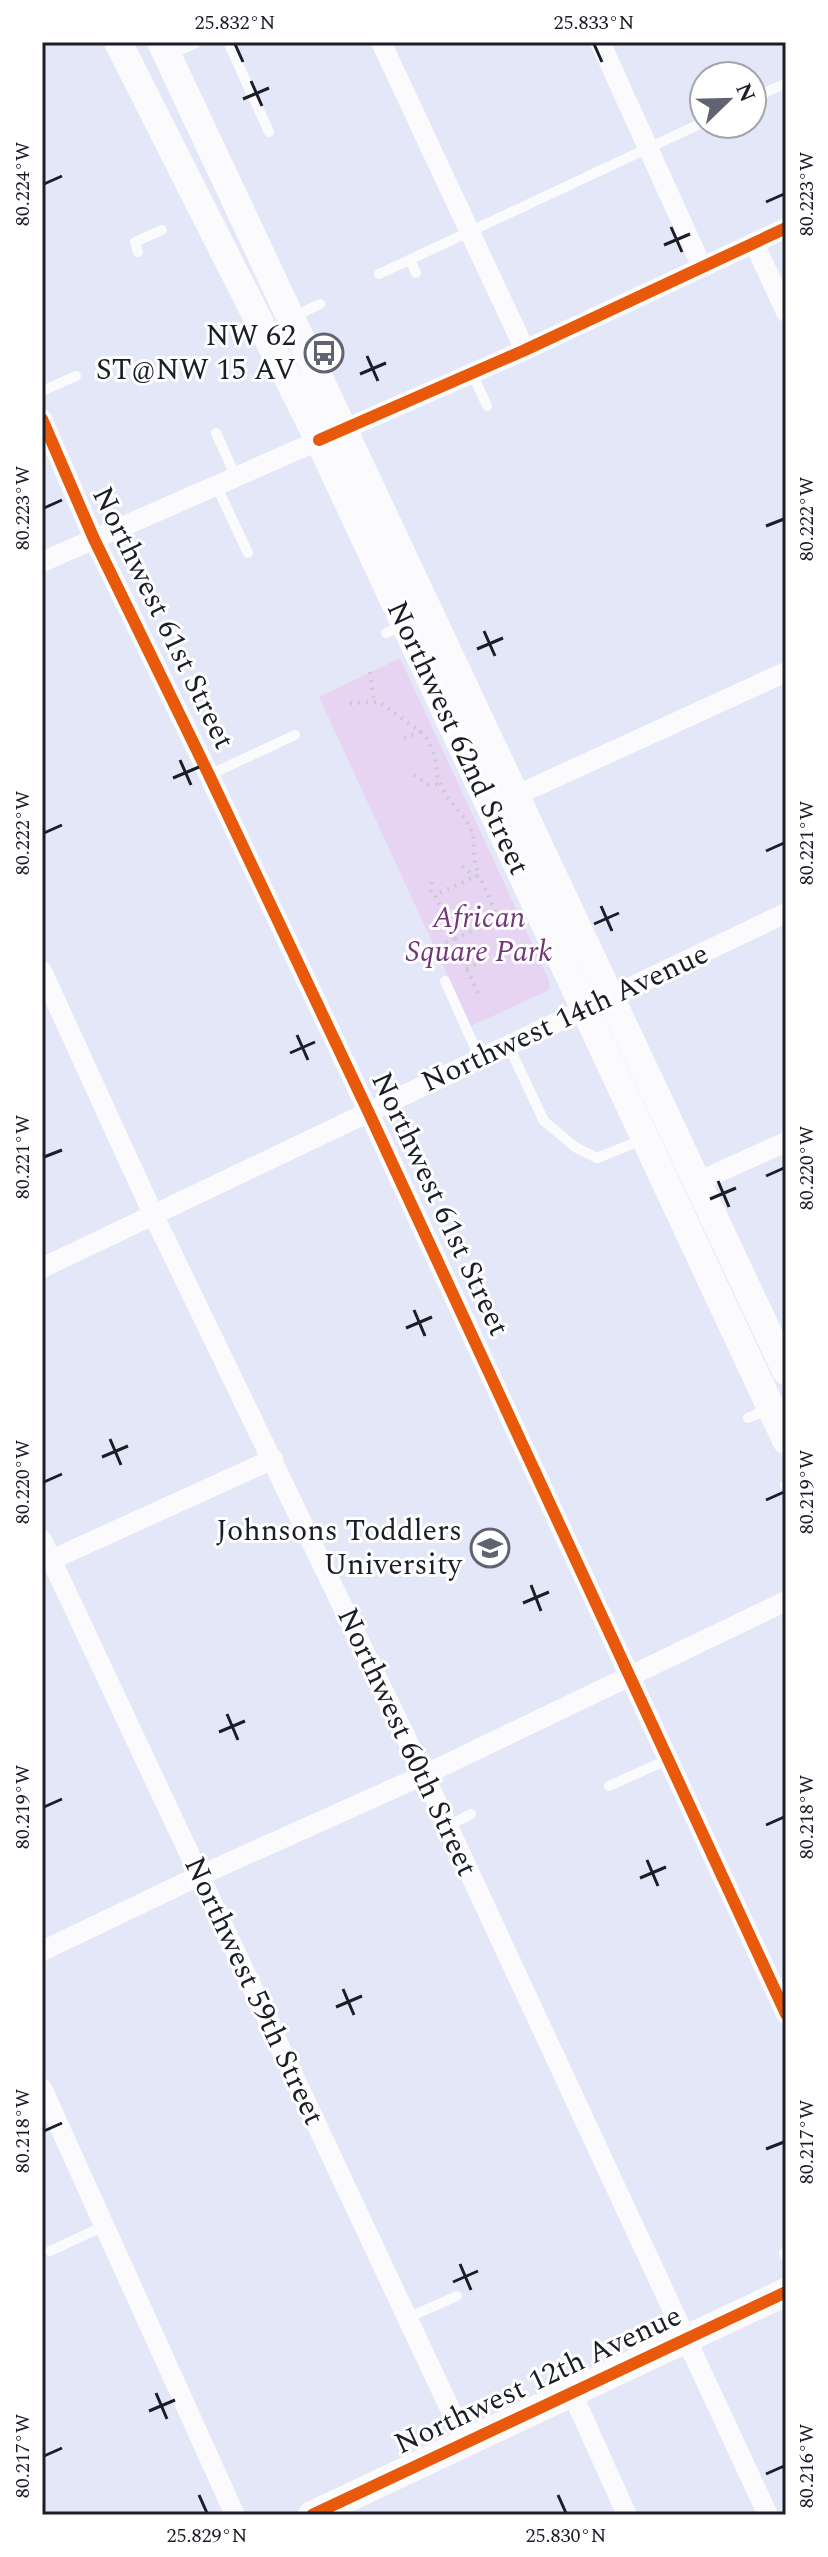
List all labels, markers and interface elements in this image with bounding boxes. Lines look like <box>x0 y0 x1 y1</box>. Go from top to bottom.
text: 25.832°N <box>195 8 275 38</box>
text: 25.833°N <box>554 8 634 38</box>
north arrow <box>688 60 768 140</box>
text: N <box>726 78 764 108</box>
text: 80.224°W <box>8 141 38 226</box>
text: 80.223°W <box>792 151 822 236</box>
place label: NW 62 ST@NW 15 AV <box>96 313 296 393</box>
bus stop icon: NW 62 ST@NW 15 AV <box>303 332 345 374</box>
text: 80.223°W <box>8 465 38 550</box>
text: 80.222°W <box>792 476 822 561</box>
street label: Northwest 61st Street <box>79 479 247 757</box>
street label: Northwest 62nd Street <box>374 593 542 883</box>
text: 80.222°W <box>8 790 38 875</box>
text: 80.221°W <box>792 800 822 885</box>
park label: African Square Park <box>406 895 552 975</box>
street label: Northwest 14th Avenue <box>414 931 716 1105</box>
street label: Northwest 61st Street <box>358 1064 522 1344</box>
text: 80.221°W <box>8 1114 38 1199</box>
text: 80.220°W <box>792 1125 822 1210</box>
text: 80.220°W <box>8 1439 38 1524</box>
text: 80.219°W <box>792 1449 822 1534</box>
place label: Johnsons Toddlers University <box>216 1508 464 1588</box>
school or university icon: Johnsons Toddlers University <box>469 1527 511 1569</box>
street label: Northwest 60th Street <box>324 1600 490 1884</box>
text: 80.219°W <box>8 1764 38 1849</box>
text: 80.218°W <box>792 1774 822 1859</box>
street label: Northwest 59th Street <box>171 1849 337 2133</box>
text: 80.218°W <box>8 2088 38 2173</box>
text: 80.217°W <box>792 2099 822 2184</box>
street label: Northwest 12th Avenue <box>387 2293 689 2467</box>
text: 80.217°W <box>8 2413 38 2498</box>
text: 80.216°W <box>792 2423 822 2508</box>
text: 25.829°N <box>167 2521 247 2551</box>
text: 25.830°N <box>526 2521 606 2551</box>

